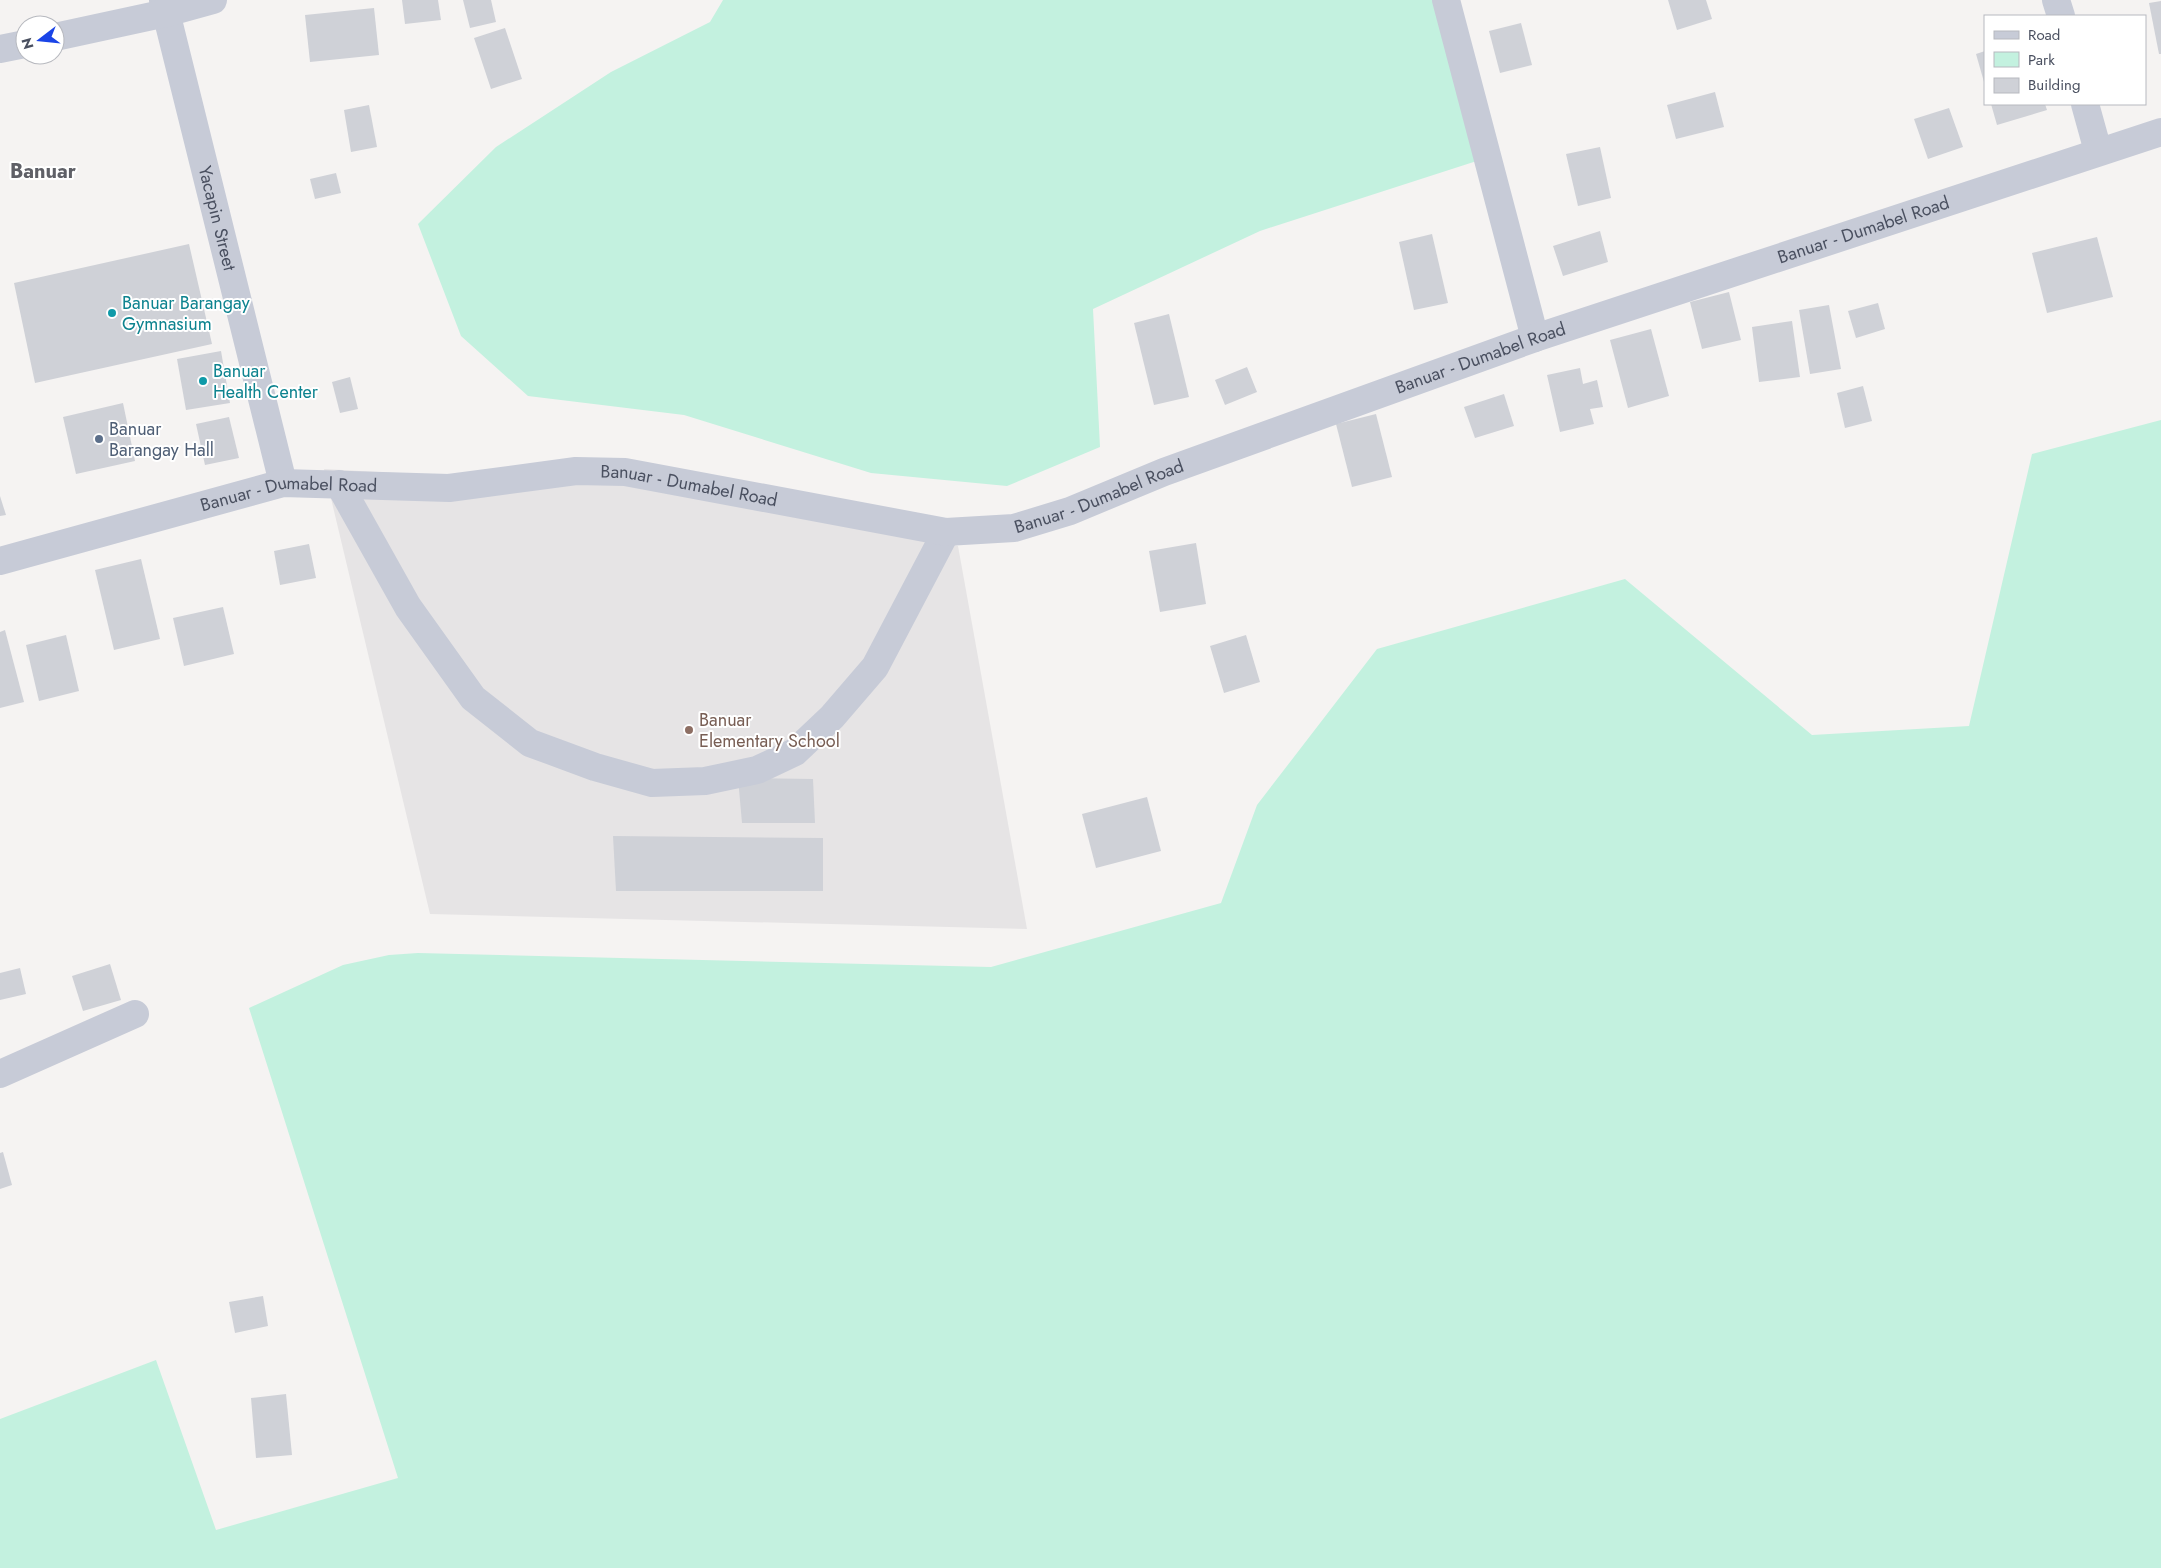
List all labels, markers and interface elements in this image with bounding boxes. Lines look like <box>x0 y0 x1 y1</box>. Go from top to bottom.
north arrow <box>15 15 65 65</box>
legend <box>1984 15 2146 105</box>
text: Road <box>2028 24 2060 46</box>
text: N <box>16 35 39 52</box>
text: Park <box>2028 49 2055 71</box>
text: Building <box>2028 74 2080 96</box>
district label: Banuar <box>10 157 77 186</box>
street label: Yacapin Street <box>192 163 243 274</box>
street label: Banuar - Dumabel Road <box>1774 190 1953 270</box>
place label: Banuar Barangay Gymnasium <box>122 290 250 337</box>
marker: Banuar Barangay Gymnasium <box>106 307 118 319</box>
street label: Banuar - Dumabel Road <box>1391 316 1569 400</box>
place label: Banuar Health Center <box>213 358 319 405</box>
marker: Banuar Health Center <box>197 375 209 387</box>
place label: Banuar Barangay Hall <box>109 416 214 463</box>
marker: Banuar Barangay Hall <box>93 433 105 445</box>
street label: Banuar - Dumabel Road <box>1011 453 1187 540</box>
street label: Banuar - Dumabel Road <box>600 459 780 513</box>
street label: Banuar - Dumabel Road <box>197 470 378 518</box>
place label: Banuar Elementary School <box>699 707 840 754</box>
marker: Banuar Elementary School <box>683 724 695 736</box>

